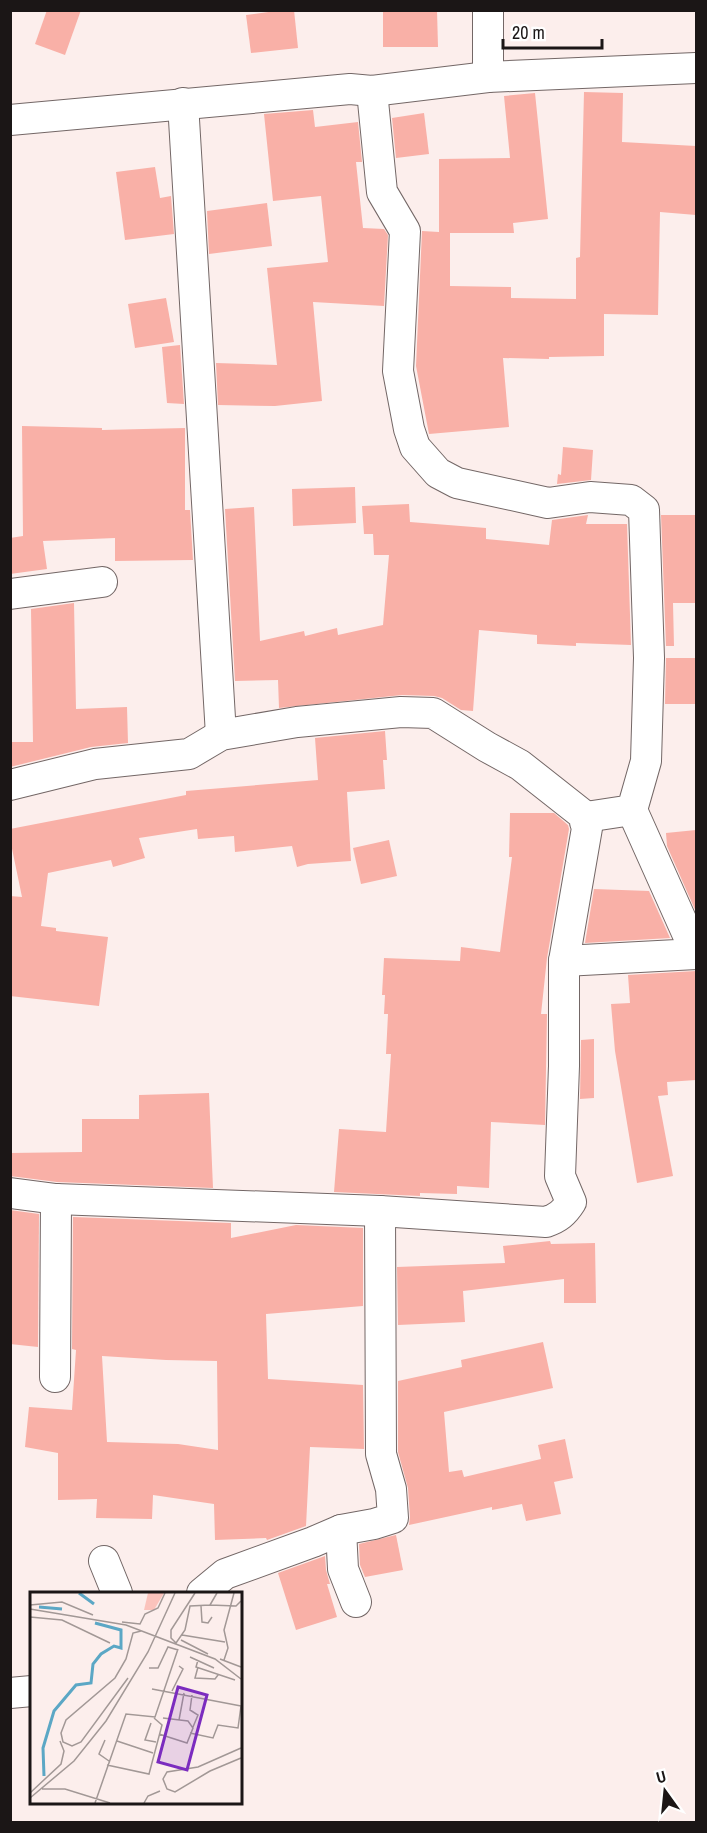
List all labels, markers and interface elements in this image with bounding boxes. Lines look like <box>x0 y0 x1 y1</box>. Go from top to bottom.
scale bar <box>503 12 602 50</box>
text: 20 m <box>512 20 545 45</box>
inset map <box>30 1592 242 1803</box>
north arrow <box>635 1761 695 1821</box>
text: U <box>654 1765 669 1788</box>

